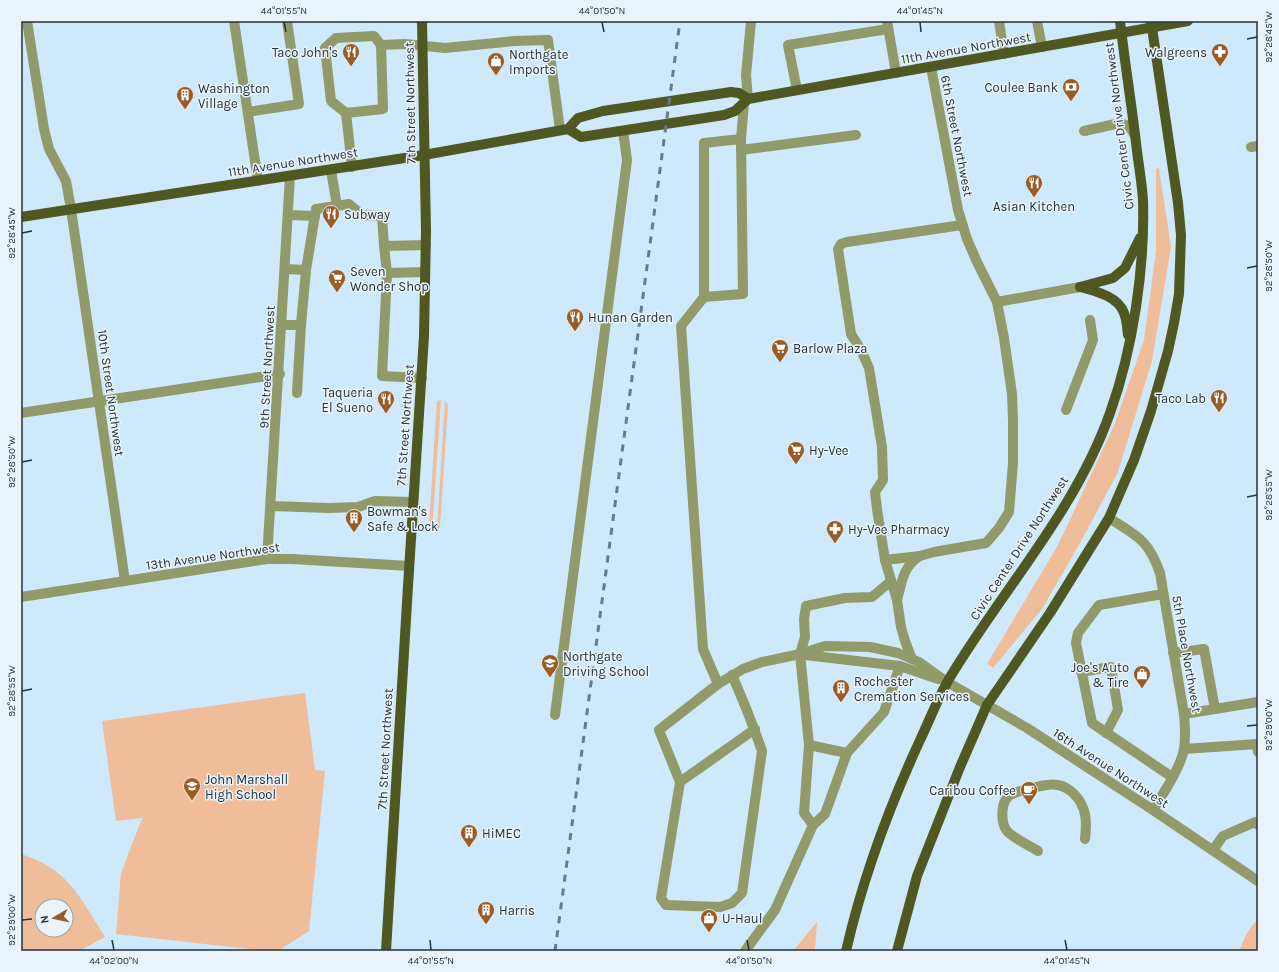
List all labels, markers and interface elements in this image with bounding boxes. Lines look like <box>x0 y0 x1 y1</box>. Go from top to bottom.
text: 44°01'55"N <box>261 5 307 17</box>
text: 44°01'50"N <box>579 5 625 17</box>
text: 44°01'45"N <box>897 5 943 17</box>
text: 92°28'45"W <box>1263 11 1275 63</box>
street label: 11th Avenue Northwest <box>900 29 1032 67</box>
street label: Civic Center Drive Northwest <box>1101 41 1137 211</box>
restaurant icon: Taco John's <box>341 42 361 67</box>
street label: 7th Street Northwest <box>401 42 419 164</box>
pharmacy icon: Walgreens <box>1210 42 1230 67</box>
place label: Taco John's <box>272 45 338 60</box>
place label: Walgreens <box>1145 45 1207 60</box>
place label: Northgate Imports <box>509 47 569 77</box>
shop icon: Northgate Imports <box>486 51 506 76</box>
street label: 6th Street Northwest <box>938 74 976 198</box>
bank icon: Coulee Bank <box>1061 77 1081 102</box>
place label: Coulee Bank <box>985 80 1058 95</box>
place label: Washington Village <box>198 81 270 111</box>
building icon: Washington Village <box>175 85 195 110</box>
street label: 11th Avenue Northwest <box>227 144 359 180</box>
restaurant icon: Asian Kitchen <box>1024 173 1044 198</box>
place label: Asian Kitchen <box>993 199 1075 214</box>
restaurant icon: Subway <box>321 204 341 229</box>
text: 92°28'45"W <box>6 207 18 259</box>
place label: Subway <box>344 207 390 222</box>
text: 92°28'50"W <box>1263 240 1275 292</box>
place label: Seven Wonder Shop <box>350 264 429 294</box>
supermarket icon: Seven Wonder Shop <box>327 268 347 293</box>
street label: 9th Street Northwest <box>256 305 278 429</box>
restaurant icon: Hunan Garden <box>565 307 585 332</box>
place label: Hunan Garden <box>588 310 673 325</box>
street label: 10th Street Northwest <box>95 329 127 457</box>
supermarket icon: Barlow Plaza <box>770 338 790 363</box>
place label: Barlow Plaza <box>793 341 868 356</box>
street label: 7th Street Northwest <box>393 364 417 486</box>
place label: Taqueria El Sueno <box>322 385 373 415</box>
restaurant icon: Taco Lab <box>1209 388 1229 413</box>
restaurant icon: Taqueria El Sueno <box>376 389 396 414</box>
place label: Taco Lab <box>1156 391 1206 406</box>
text: 92°28'50"W <box>6 436 18 488</box>
supermarket icon: Hy-Vee <box>786 440 806 465</box>
place label: Hy-Vee <box>809 443 849 458</box>
text: 92°28'55"W <box>1263 469 1275 521</box>
street label: Civic Center Drive Northwest <box>967 473 1071 623</box>
place label: Bowman's Safe & Lock <box>367 504 438 534</box>
building icon: Bowman's Safe & Lock <box>344 508 364 533</box>
pharmacy icon: Hy-Vee Pharmacy <box>825 519 845 544</box>
place label: Hy-Vee Pharmacy <box>848 522 950 537</box>
street label: 13th Avenue Northwest <box>145 539 281 573</box>
street label: 5th Place Northwest <box>1169 594 1205 714</box>
place label: Northgate Driving School <box>563 649 649 679</box>
school or university icon: Northgate Driving School <box>540 653 560 678</box>
place label: Joe's Auto & Tire <box>1071 660 1129 690</box>
shop icon: Joe's Auto & Tire <box>1132 664 1152 689</box>
text: 92°28'55"W <box>6 665 18 717</box>
place label: Rochester Cremation Services <box>854 674 969 704</box>
building icon: Rochester Cremation Services <box>831 678 851 703</box>
street label: 7th Street Northwest <box>374 688 396 810</box>
text: 92°29'00"W <box>1263 699 1275 751</box>
street label: 16th Avenue Northwest <box>1050 725 1172 811</box>
place label: John Marshall High School <box>205 772 288 802</box>
school or university icon: John Marshall High School <box>182 776 202 801</box>
cafe icon: Caribou Coffee <box>1019 780 1039 805</box>
place label: Caribou Coffee <box>929 783 1016 798</box>
building icon: HiMEC <box>459 823 479 848</box>
place label: HiMEC <box>482 826 521 841</box>
text: 92°29'00"W <box>6 894 18 946</box>
north arrow <box>34 898 74 938</box>
building icon: Harris <box>476 900 496 925</box>
place label: Harris <box>499 903 535 918</box>
shop icon: U-Haul <box>699 908 719 933</box>
place label: U-Haul <box>722 911 762 926</box>
text: N <box>38 915 52 924</box>
text: 44°02'00"N <box>89 955 139 967</box>
text: 44°01'55"N <box>408 955 454 967</box>
text: 44°01'50"N <box>726 955 772 967</box>
text: 44°01'45"N <box>1044 955 1090 967</box>

